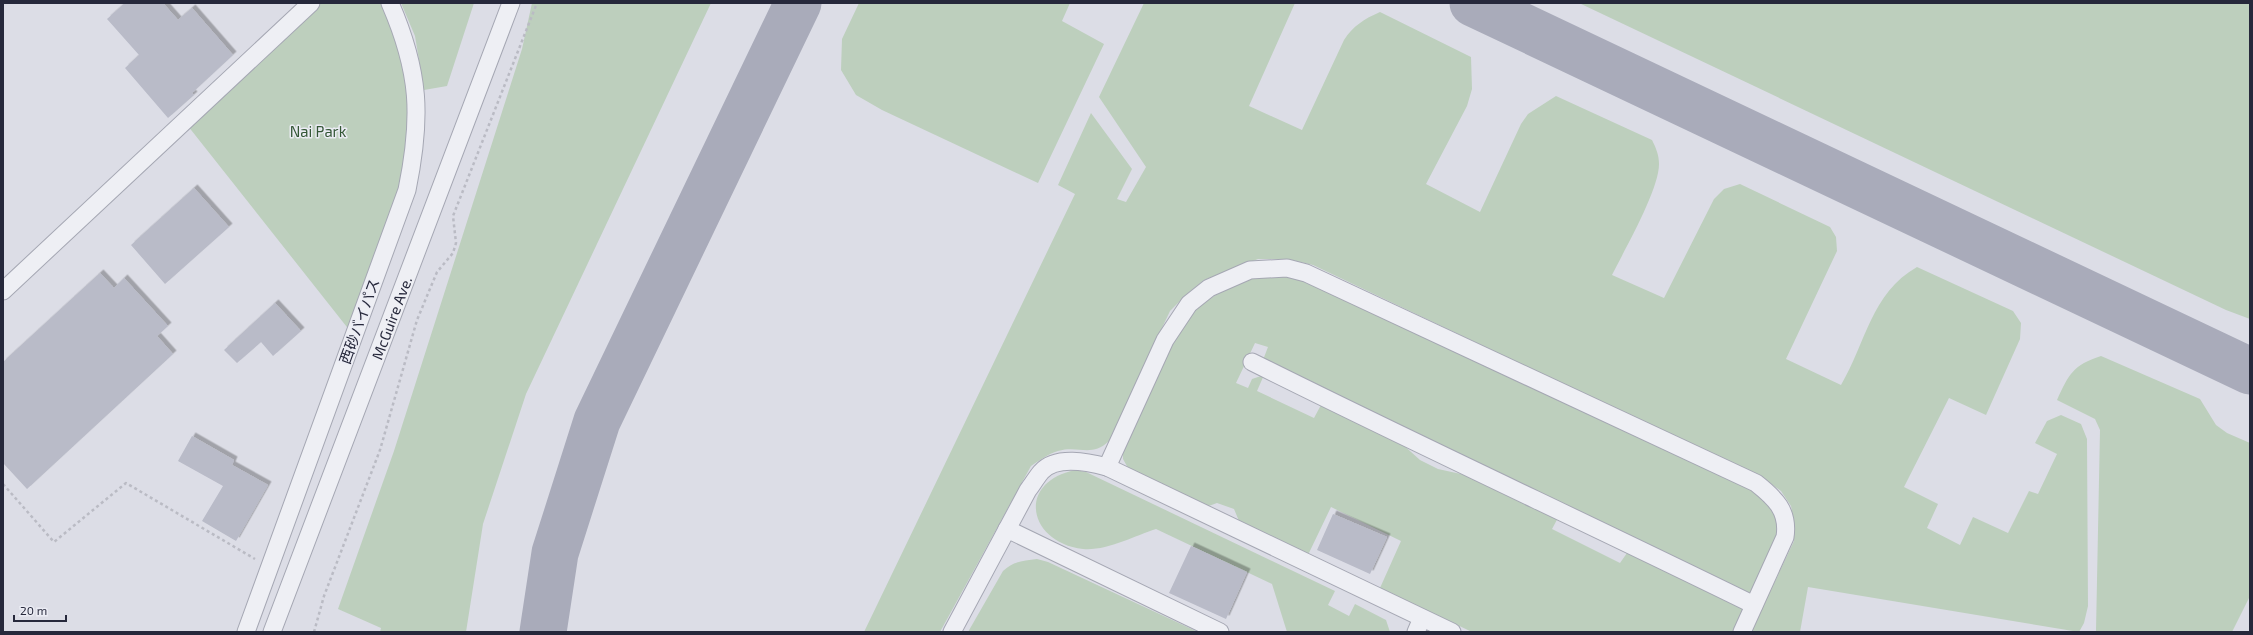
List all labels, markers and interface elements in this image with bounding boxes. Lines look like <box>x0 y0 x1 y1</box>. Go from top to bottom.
park label: Nai Park <box>290 122 347 140</box>
street label: McGuire Ave. <box>367 274 415 362</box>
street label: 西砂バイパス <box>335 276 383 366</box>
scale bar <box>14 597 66 623</box>
text: 20 m <box>20 603 47 617</box>

